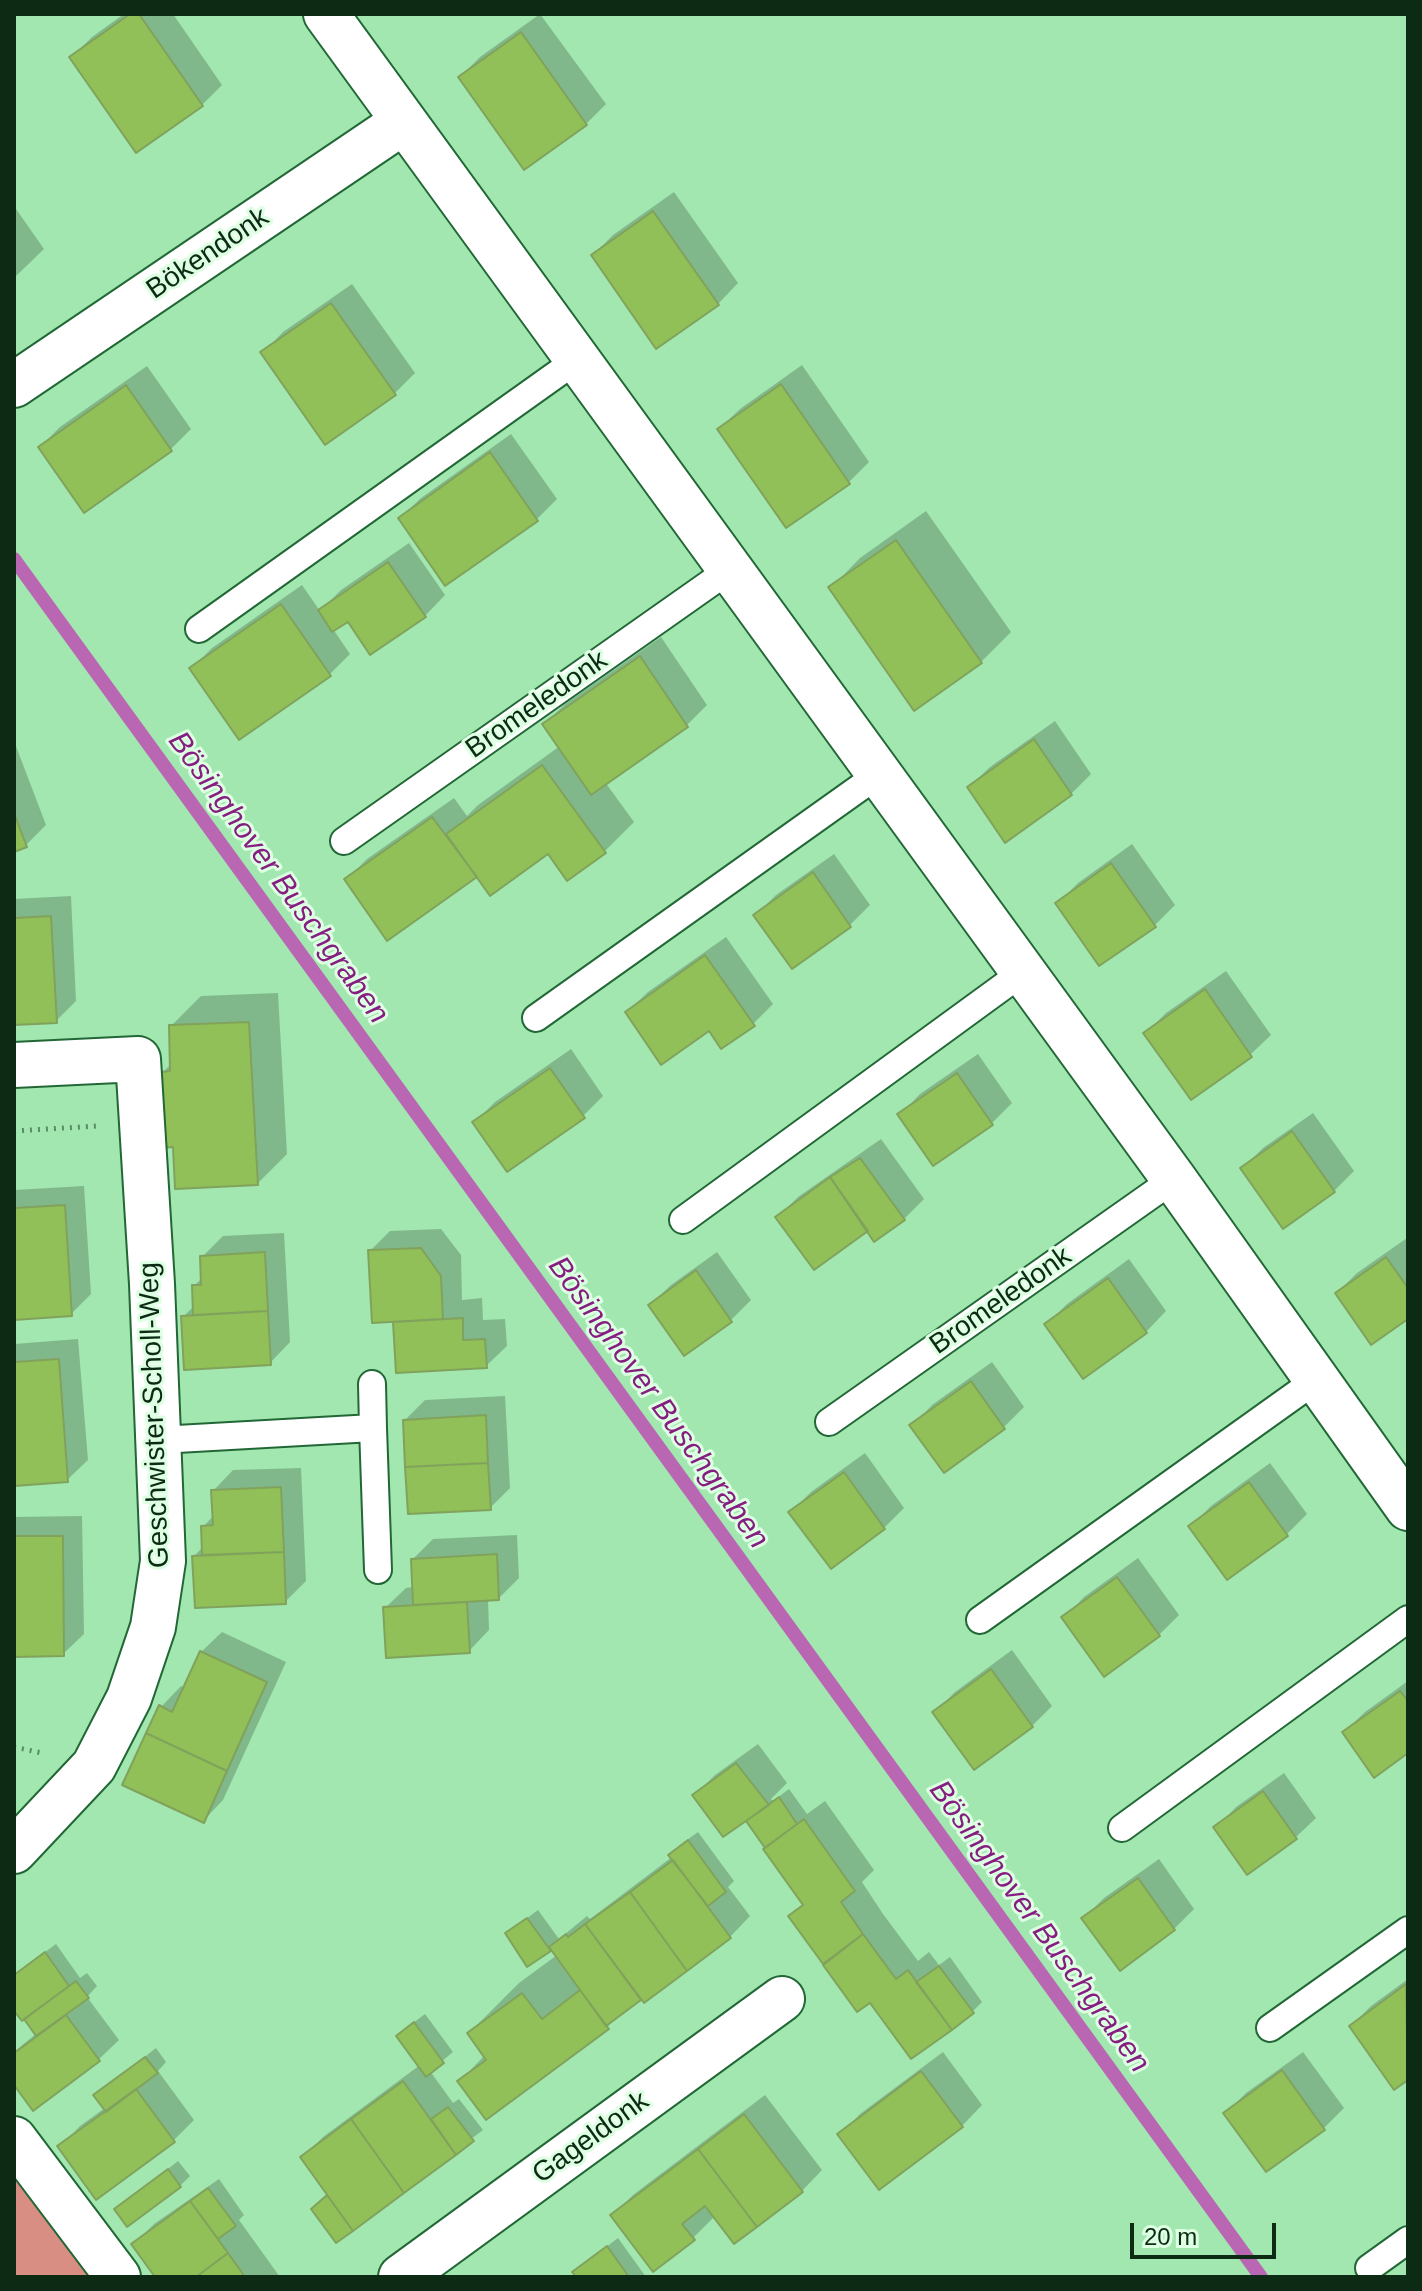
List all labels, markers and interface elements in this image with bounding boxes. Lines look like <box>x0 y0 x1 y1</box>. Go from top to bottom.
street label: Bökendonk <box>141 201 275 307</box>
street label: Bromeledonk <box>460 644 614 766</box>
water label: Bösinghover Buschgraben <box>160 725 396 1031</box>
street label: Bromeledonk <box>924 1240 1078 1362</box>
water label: Bösinghover Buschgraben <box>540 1250 776 1556</box>
street label: Geschwister-Scholl-Weg <box>133 1261 177 1569</box>
water label: Bösinghover Buschgraben <box>921 1774 1157 2080</box>
street label: Gageldonk <box>526 2085 656 2191</box>
scale bar <box>1134 2207 1280 2257</box>
text: 20 m <box>1144 2223 1197 2250</box>

